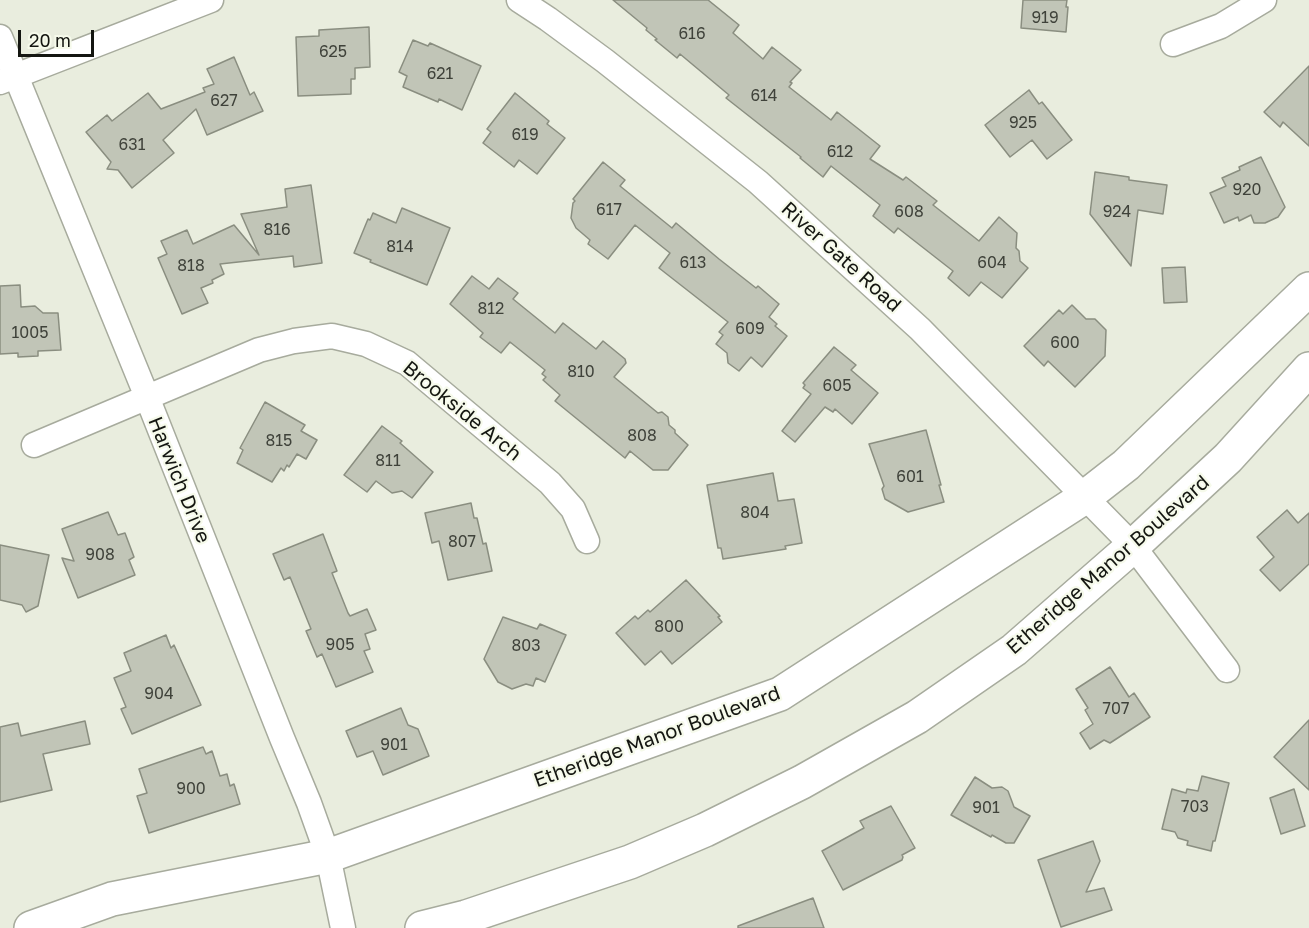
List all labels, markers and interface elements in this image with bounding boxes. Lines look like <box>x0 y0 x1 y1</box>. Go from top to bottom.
house number: 919 <box>1031 8 1059 28</box>
scale bar <box>21 18 98 56</box>
house number: 616 <box>678 24 706 44</box>
text: 20 m <box>29 29 71 51</box>
house number: 625 <box>319 42 347 62</box>
house number: 621 <box>427 64 453 84</box>
house number: 614 <box>750 86 778 106</box>
house number: 627 <box>210 91 238 111</box>
house number: 925 <box>1009 113 1037 133</box>
house number: 619 <box>511 125 539 145</box>
house number: 631 <box>119 135 145 155</box>
house number: 612 <box>827 142 853 162</box>
house number: 920 <box>1233 180 1261 200</box>
street label: River Gate Road <box>776 197 906 317</box>
house number: 617 <box>596 200 622 220</box>
house number: 608 <box>894 202 924 222</box>
house number: 924 <box>1103 202 1131 222</box>
house number: 816 <box>263 220 291 240</box>
house number: 814 <box>386 237 414 257</box>
house number: 613 <box>680 253 706 273</box>
house number: 604 <box>977 253 1007 273</box>
house number: 818 <box>177 256 205 276</box>
house number: 812 <box>478 299 504 319</box>
house number: 609 <box>735 319 765 339</box>
house number: 1005 <box>12 323 48 343</box>
house number: 600 <box>1050 333 1080 353</box>
street label: Brookside Arch <box>398 356 526 466</box>
house number: 810 <box>567 362 595 382</box>
house number: 605 <box>823 376 851 396</box>
street label: Harwich Drive <box>143 413 215 547</box>
house number: 808 <box>627 426 657 446</box>
house number: 815 <box>266 431 292 451</box>
house number: 811 <box>375 451 401 471</box>
house number: 601 <box>896 467 924 487</box>
street label: Etheridge Manor Boulevard <box>1002 470 1214 660</box>
house number: 804 <box>740 503 770 523</box>
house number: 807 <box>448 532 476 552</box>
house number: 908 <box>85 545 115 565</box>
house number: 800 <box>654 617 684 637</box>
house number: 905 <box>326 635 354 655</box>
house number: 803 <box>511 636 541 656</box>
street label: Etheridge Manor Boulevard <box>530 681 784 793</box>
house number: 904 <box>144 684 174 704</box>
house number: 707 <box>1103 699 1129 719</box>
house number: 901 <box>380 735 408 755</box>
house number: 900 <box>176 779 206 799</box>
house number: 703 <box>1181 797 1209 817</box>
house number: 901 <box>972 798 1000 818</box>

